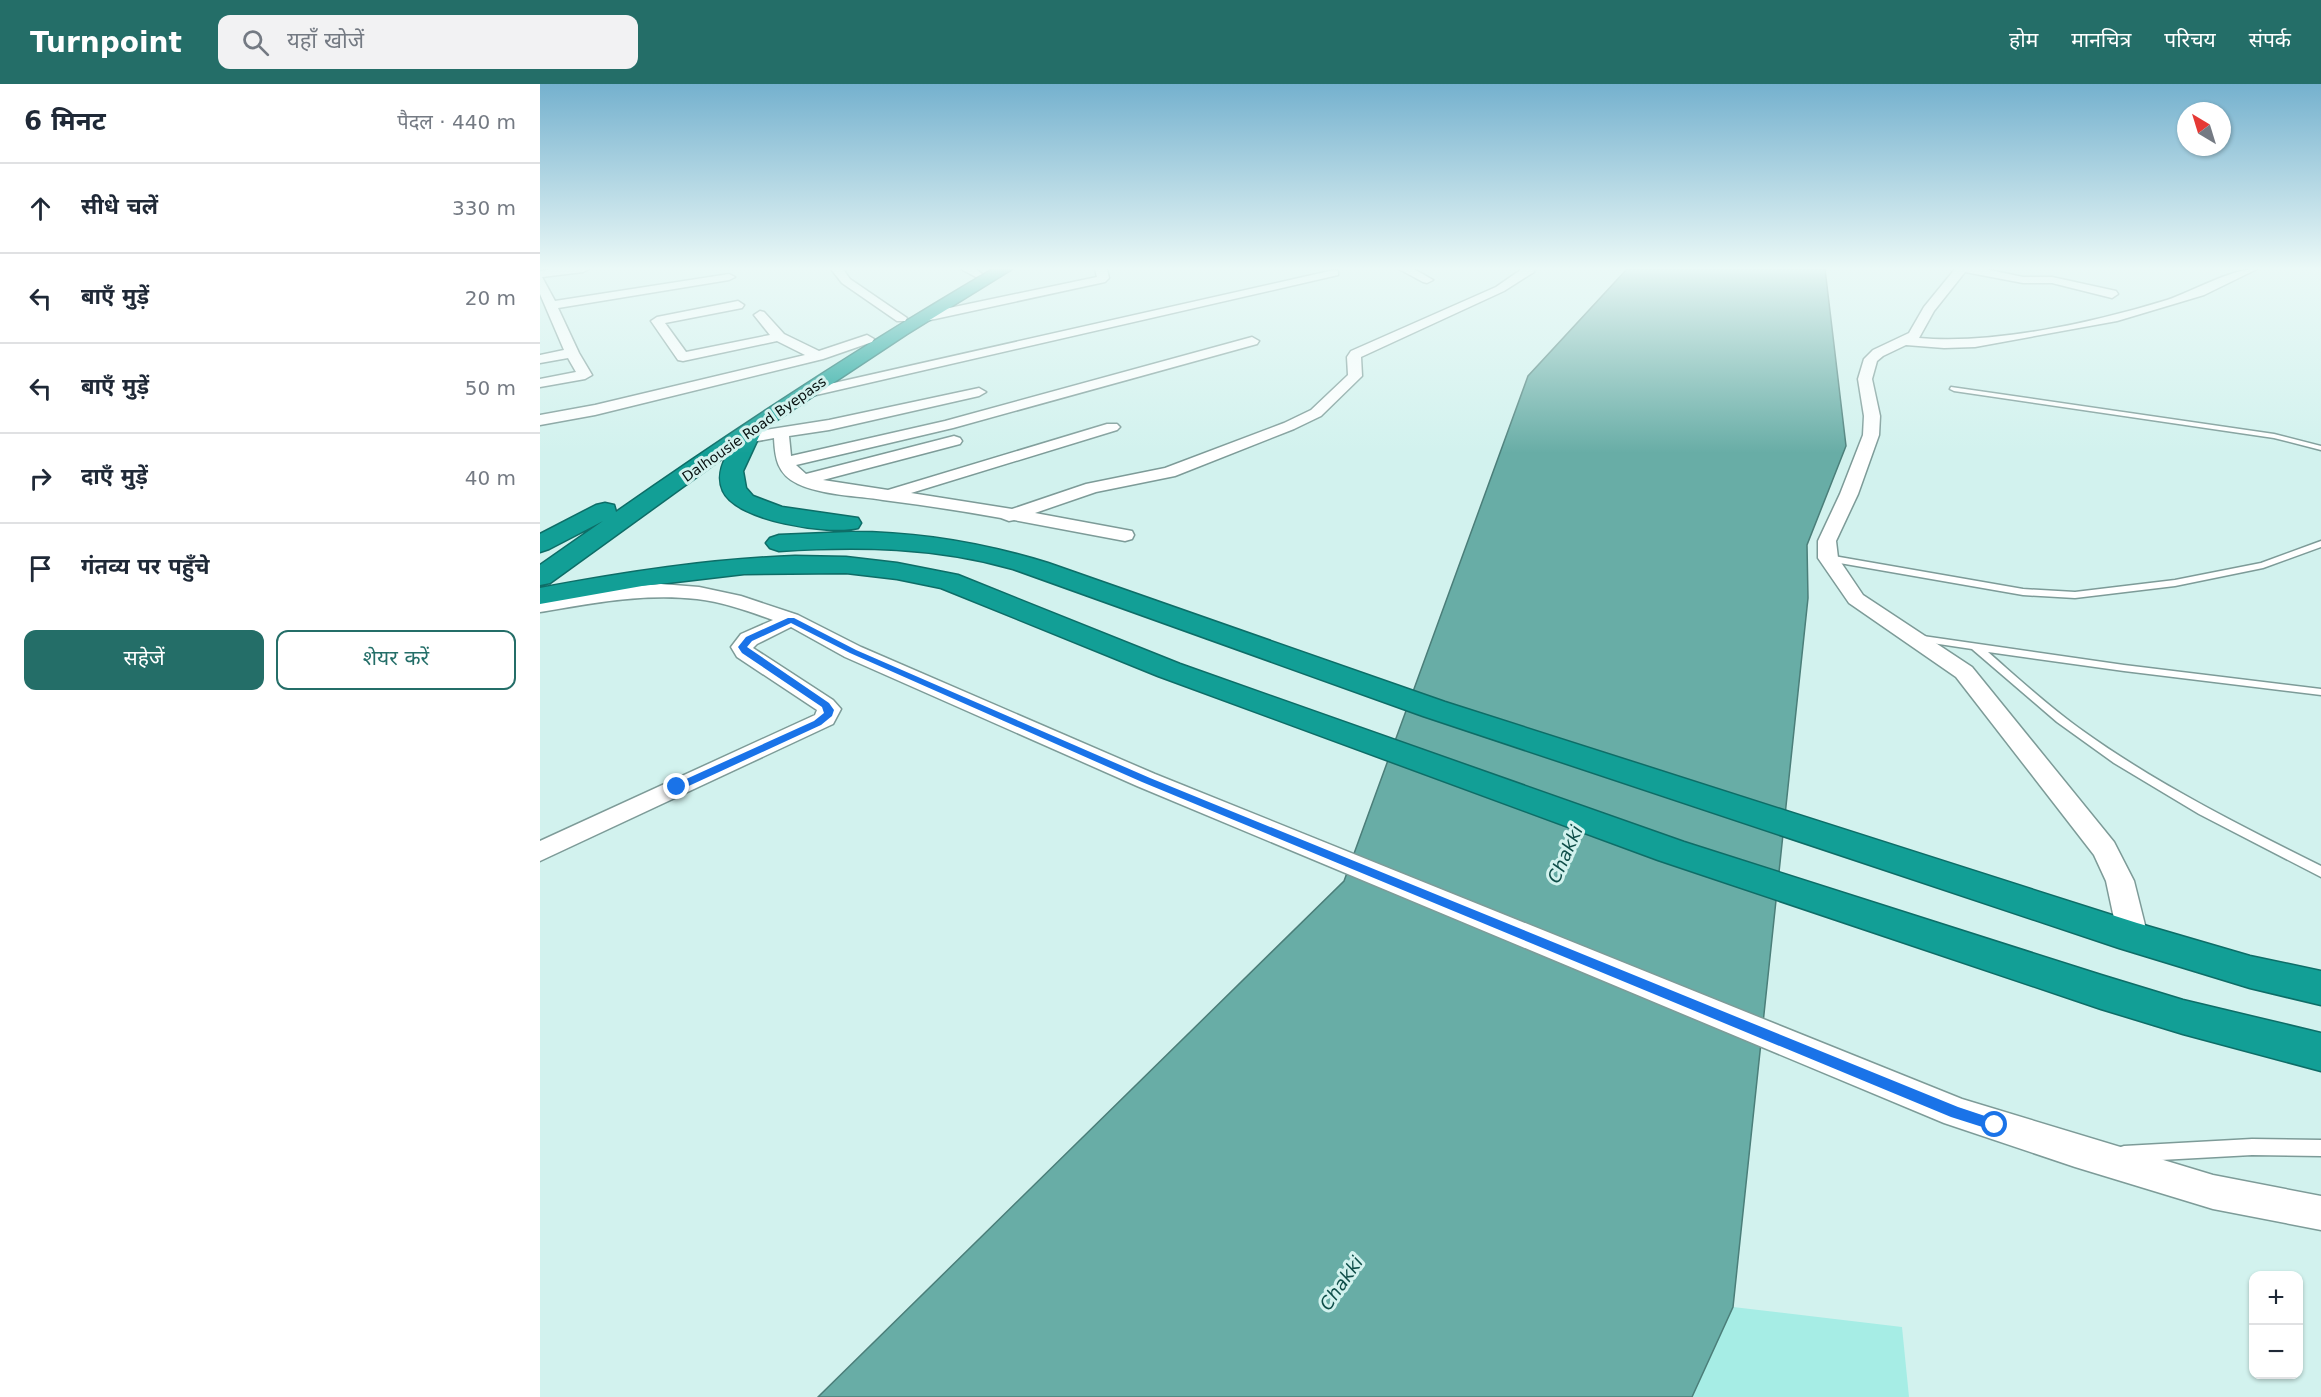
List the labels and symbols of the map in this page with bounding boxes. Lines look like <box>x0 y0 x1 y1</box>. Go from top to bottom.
north arrow <box>2177 102 2231 156</box>
street label: Dalhousie Road Byepass <box>679 373 829 485</box>
route end <box>663 773 689 799</box>
water label: Chakki <box>1543 822 1587 886</box>
route start <box>1981 1111 2007 1137</box>
water label: Chakki <box>1315 1252 1367 1314</box>

